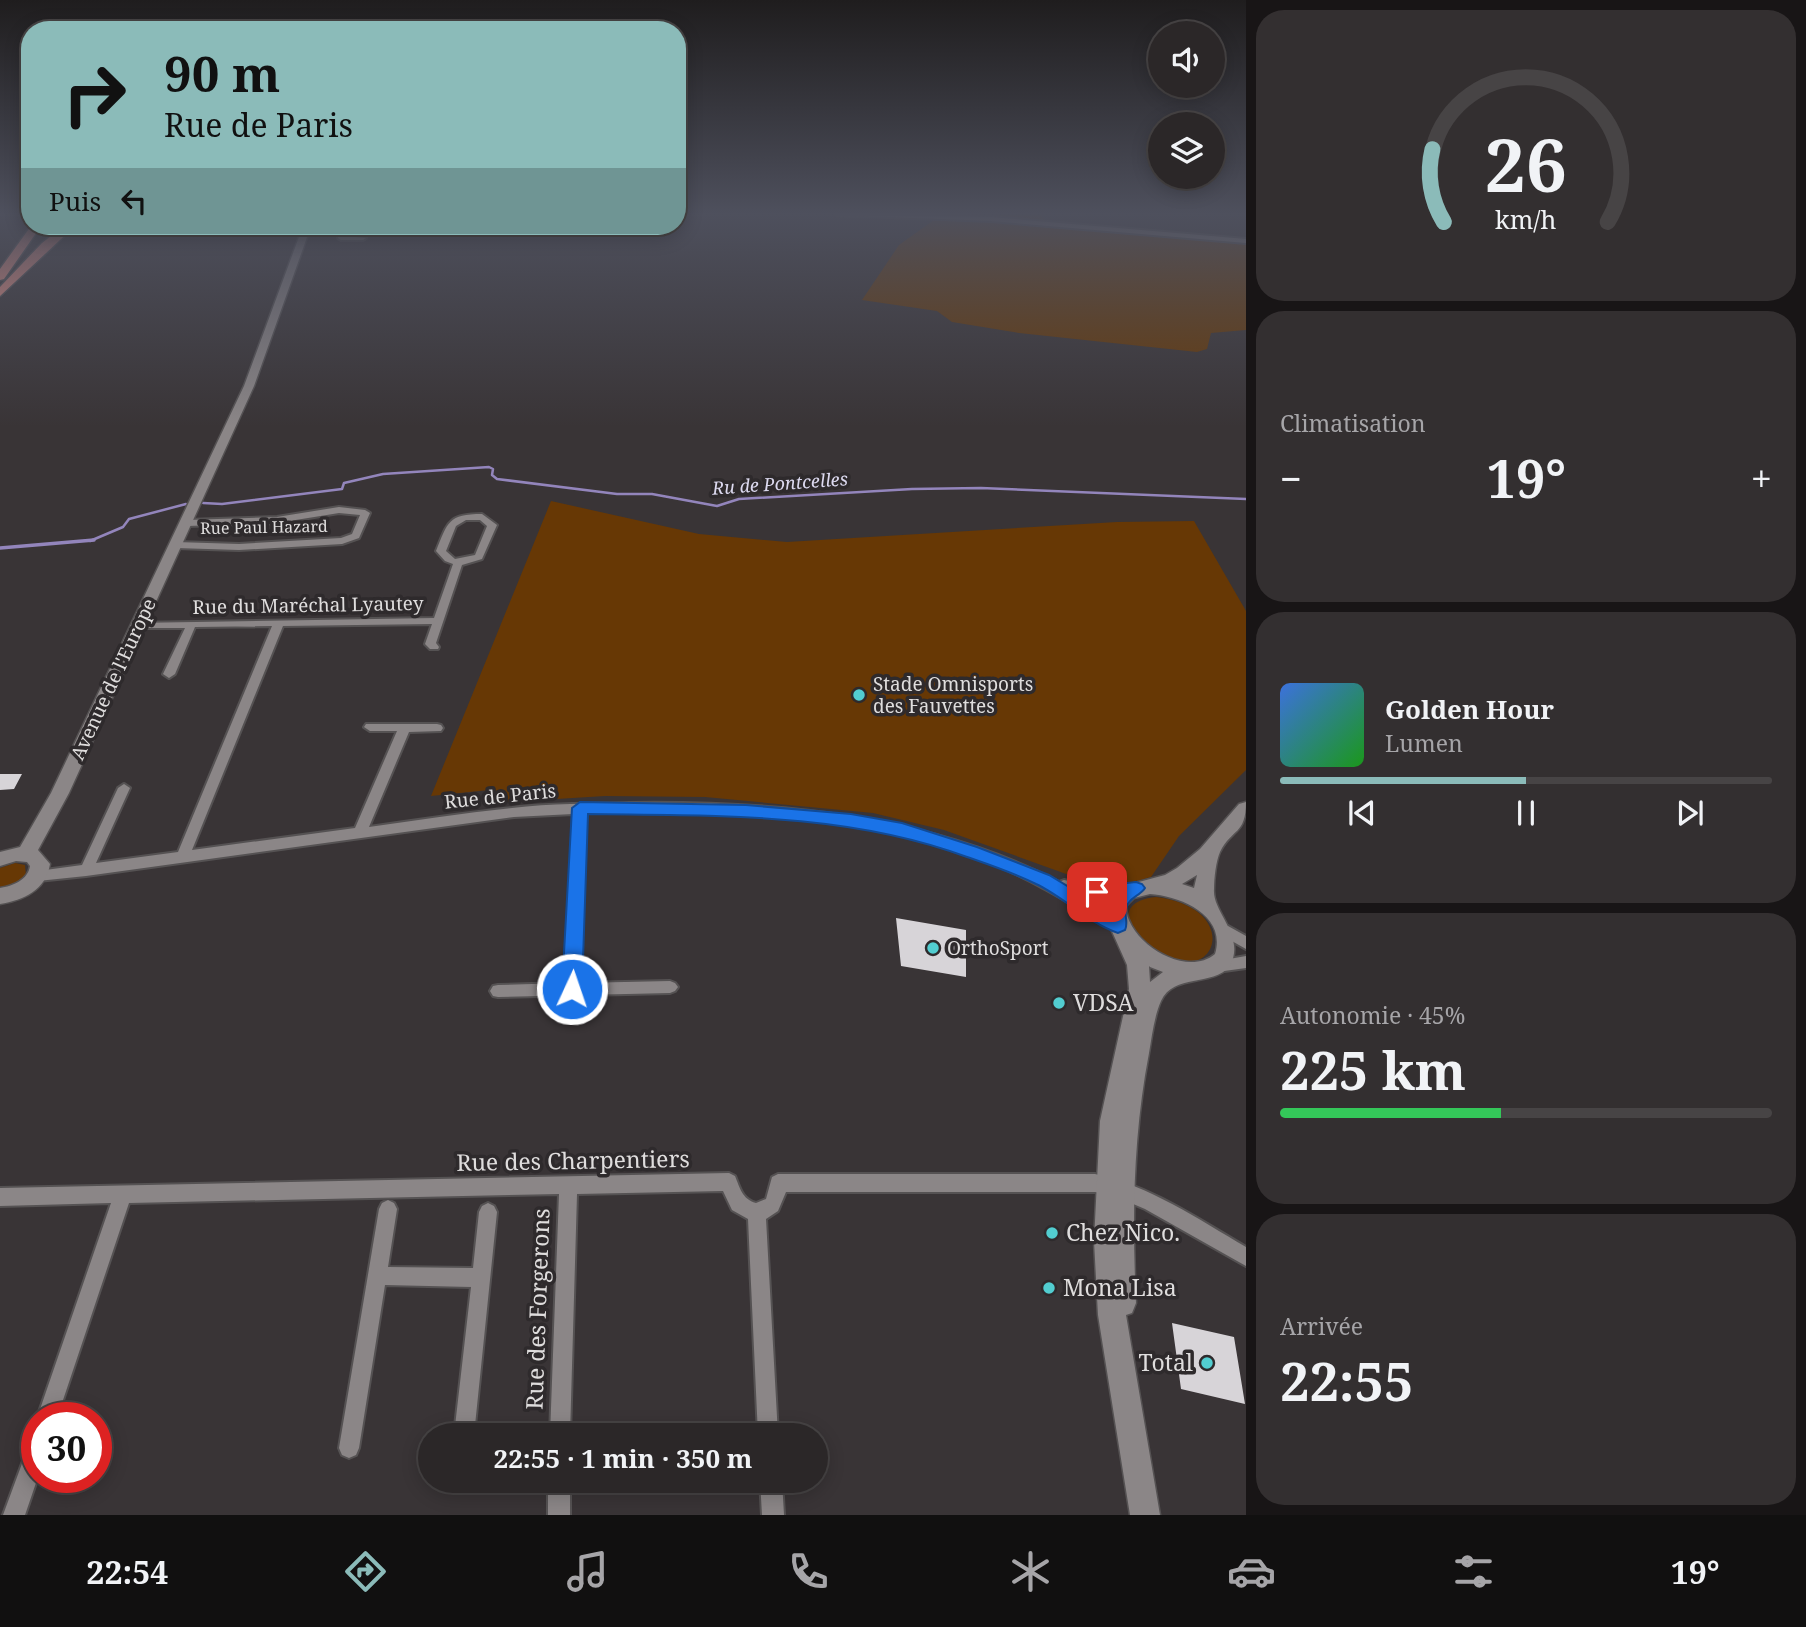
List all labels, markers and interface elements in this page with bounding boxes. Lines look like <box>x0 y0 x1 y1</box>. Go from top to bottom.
map controls <box>1148 21 1225 189</box>
button: sound <box>1148 21 1225 98</box>
text: 90 m <box>164 40 280 106</box>
icon: right <box>49 49 140 140</box>
text: Rue de Paris <box>164 103 353 146</box>
button: layers <box>1148 112 1225 189</box>
text: 26 <box>1485 114 1567 213</box>
icon: left <box>115 182 153 220</box>
text: Puis <box>49 183 101 219</box>
text: km/h <box>1495 201 1557 235</box>
text: Climatisation <box>1280 407 1426 439</box>
text: 19° <box>1487 442 1566 513</box>
text: − <box>1280 452 1302 504</box>
text: + <box>1751 452 1772 504</box>
water label: Ru de Pontcelles <box>710 466 849 500</box>
street label: Rue Paul Hazard <box>200 515 328 539</box>
street label: Rue du Maréchal Lyautey <box>192 590 424 620</box>
street label: Avenue de l'Europe <box>64 594 162 764</box>
place label: Stade Omnisports des Fauvettes <box>873 671 1033 719</box>
marker: Stade Omnisports des Fauvettes <box>851 687 867 703</box>
text: Golden Hour <box>1385 691 1554 727</box>
text: Lumen <box>1385 727 1463 759</box>
street label: Rue de Paris <box>443 777 557 815</box>
icon: previous <box>1343 794 1381 832</box>
icon: pause <box>1507 794 1545 832</box>
icon: next <box>1671 794 1709 832</box>
pin <box>1067 862 1127 922</box>
icon: arrive <box>1078 873 1116 911</box>
place label: OrthoSport <box>947 935 1049 961</box>
marker: OrthoSport <box>925 940 941 956</box>
position arrow <box>535 952 609 1026</box>
place label: VDSA <box>1073 986 1134 1018</box>
marker: VDSA <box>1051 995 1067 1011</box>
text: Autonomie · 45% <box>1280 999 1465 1031</box>
text: 225 km <box>1280 1034 1466 1105</box>
street label: Rue des Charpentiers <box>456 1142 690 1178</box>
street label: Rue des Forgerons <box>517 1208 557 1410</box>
place label: Chez Nico. <box>1066 1216 1180 1248</box>
marker: Chez Nico. <box>1044 1225 1060 1241</box>
place label: Mona Lisa <box>1063 1271 1177 1303</box>
marker: Mona Lisa <box>1041 1280 1057 1296</box>
text: Arrivée <box>1280 1310 1363 1342</box>
text: 22:55 <box>1280 1345 1413 1416</box>
place label: Total <box>1139 1346 1193 1378</box>
marker: Total <box>1199 1355 1215 1371</box>
speed limit sign: 30 <box>21 1402 112 1493</box>
text: 22:55 · 1 min · 350 m <box>493 1440 753 1476</box>
icon: directions <box>341 1547 390 1596</box>
icon: music <box>563 1547 612 1596</box>
icon: phone <box>784 1547 833 1596</box>
icon: climate <box>1006 1547 1055 1596</box>
icon: car <box>1227 1547 1276 1596</box>
icon: filters <box>1449 1547 1498 1596</box>
text: 22:54 <box>86 1550 168 1593</box>
text: 19° <box>1671 1550 1720 1593</box>

